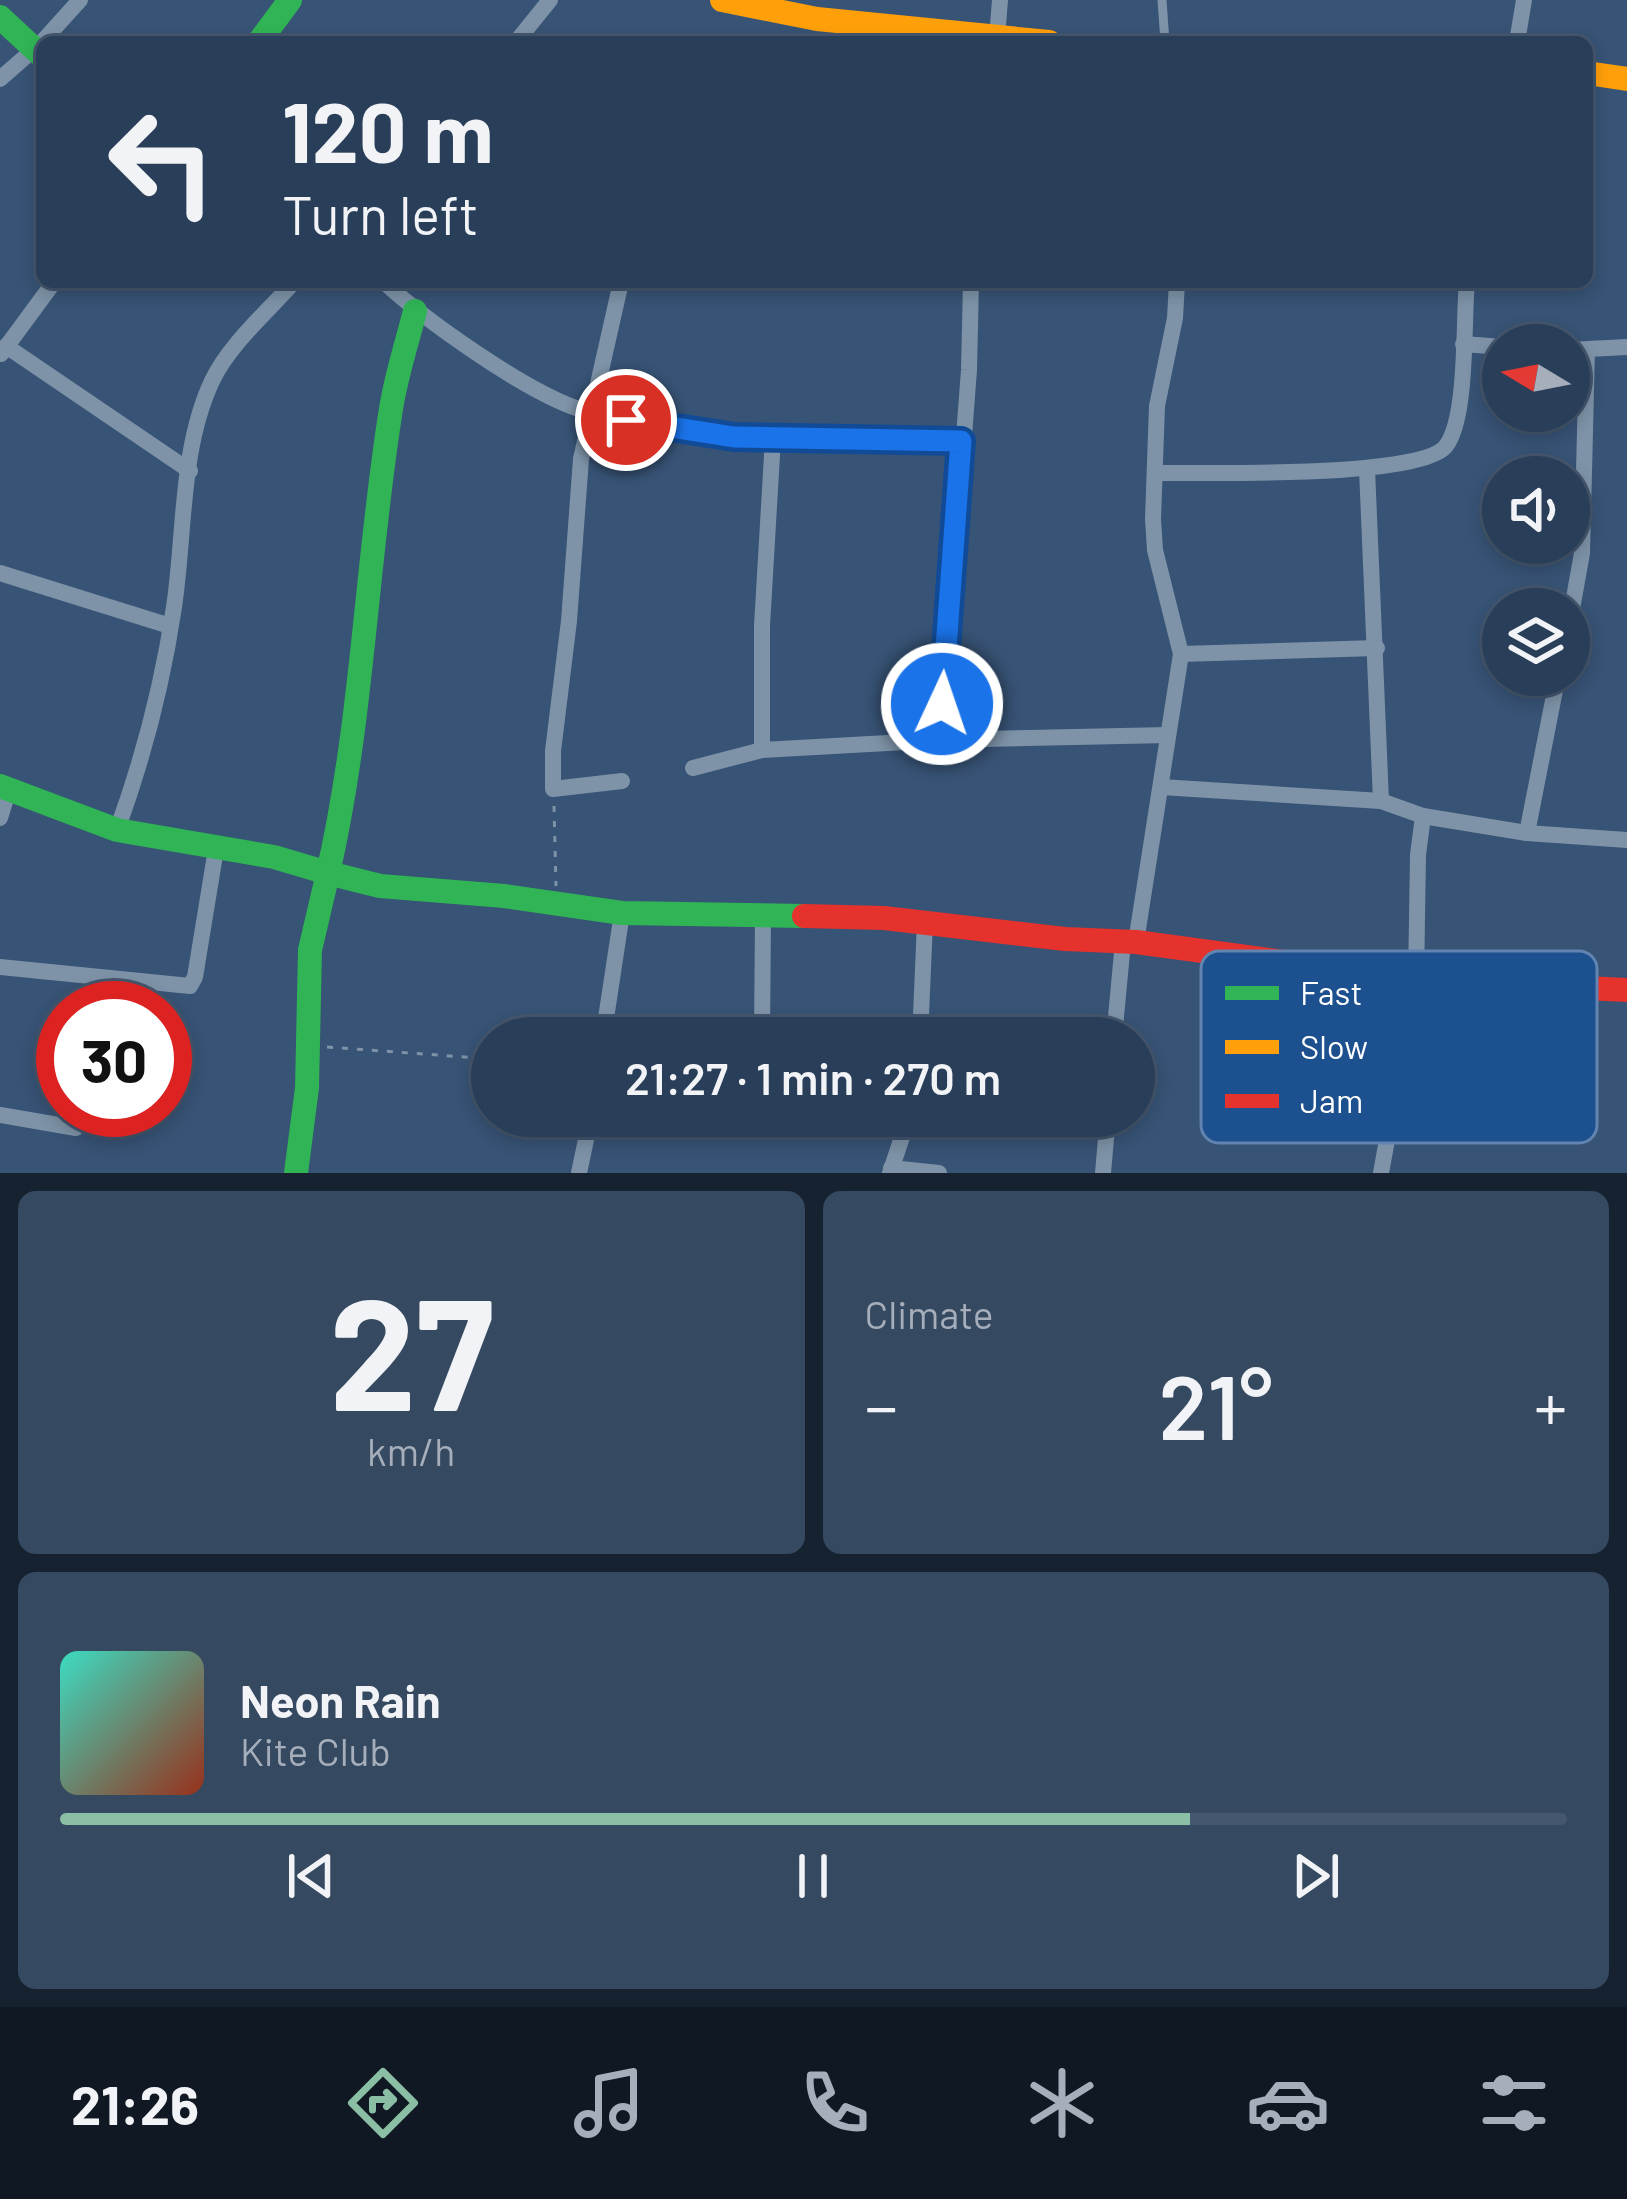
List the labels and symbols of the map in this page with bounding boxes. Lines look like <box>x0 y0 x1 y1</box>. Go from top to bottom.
north arrow <box>1482 324 1590 432</box>
pin <box>575 369 677 471</box>
position arrow <box>879 641 1005 767</box>
legend <box>1201 951 1597 1143</box>
text: Fast <box>1300 972 1362 1012</box>
speed limit sign: 30 <box>36 981 192 1137</box>
text: Slow <box>1300 1026 1368 1066</box>
text: Jam <box>1300 1080 1363 1120</box>

